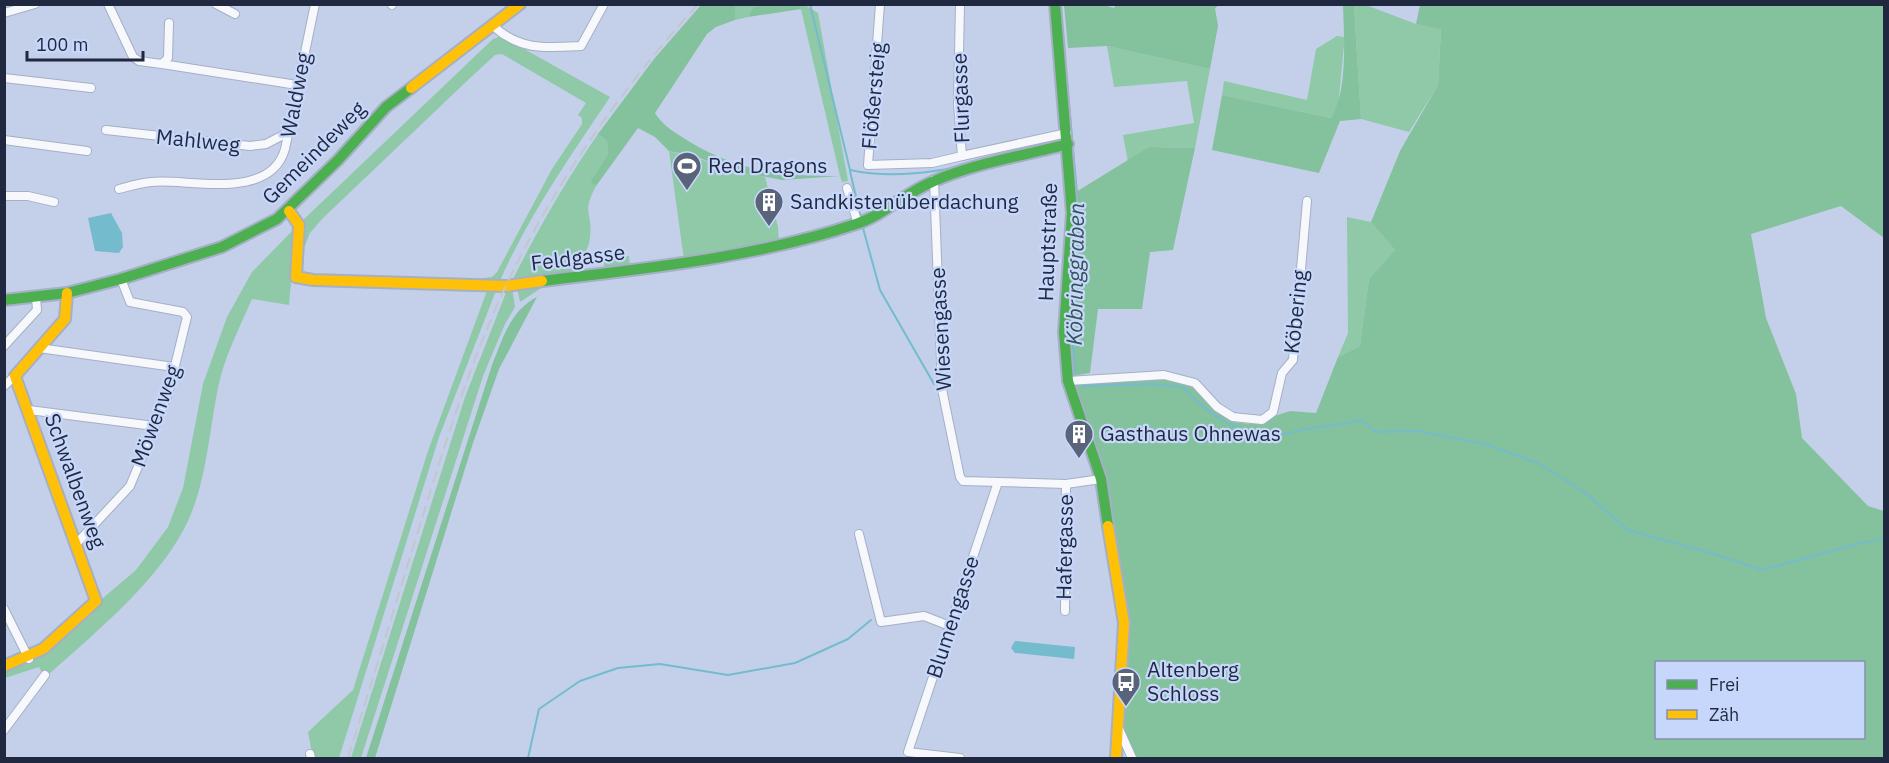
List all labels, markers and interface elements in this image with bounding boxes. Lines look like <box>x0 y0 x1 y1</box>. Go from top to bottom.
scale bar <box>27 24 142 62</box>
text: 100 m <box>36 33 88 56</box>
street label: Flößersteig <box>854 41 892 150</box>
street label: Waldweg <box>273 50 317 140</box>
street label: Flurgasse <box>944 52 976 144</box>
street label: Gemeindeweg <box>256 95 371 210</box>
street label: Mahlweg <box>155 122 242 158</box>
sports icon: Red Dragons <box>671 150 703 192</box>
place label: Red Dragons <box>708 151 828 179</box>
street label: Hauptstraße <box>1031 182 1063 302</box>
building icon: Sandkistenüberdachung <box>753 186 785 228</box>
place label: Sandkistenüberdachung <box>790 187 1019 215</box>
water label: Köbringgraben <box>1059 202 1090 346</box>
street label: Feldgasse <box>529 237 627 277</box>
street label: Wiesengasse <box>923 267 957 391</box>
street label: Köbering <box>1277 269 1313 355</box>
street label: Möwenweg <box>124 361 186 471</box>
street label: Schwalbenweg <box>39 409 113 552</box>
building icon: Gasthaus Ohnewas <box>1063 418 1095 460</box>
place label: Gasthaus Ohnewas <box>1100 419 1281 447</box>
street label: Hafergasse <box>1049 494 1079 600</box>
street label: Blumengasse <box>919 552 985 682</box>
place label: Altenberg Schloss <box>1147 655 1239 707</box>
legend <box>1655 661 1865 739</box>
bus stop icon: Altenberg Schloss <box>1110 666 1142 708</box>
text: Frei <box>1709 673 1740 696</box>
text: Zäh <box>1709 703 1739 726</box>

